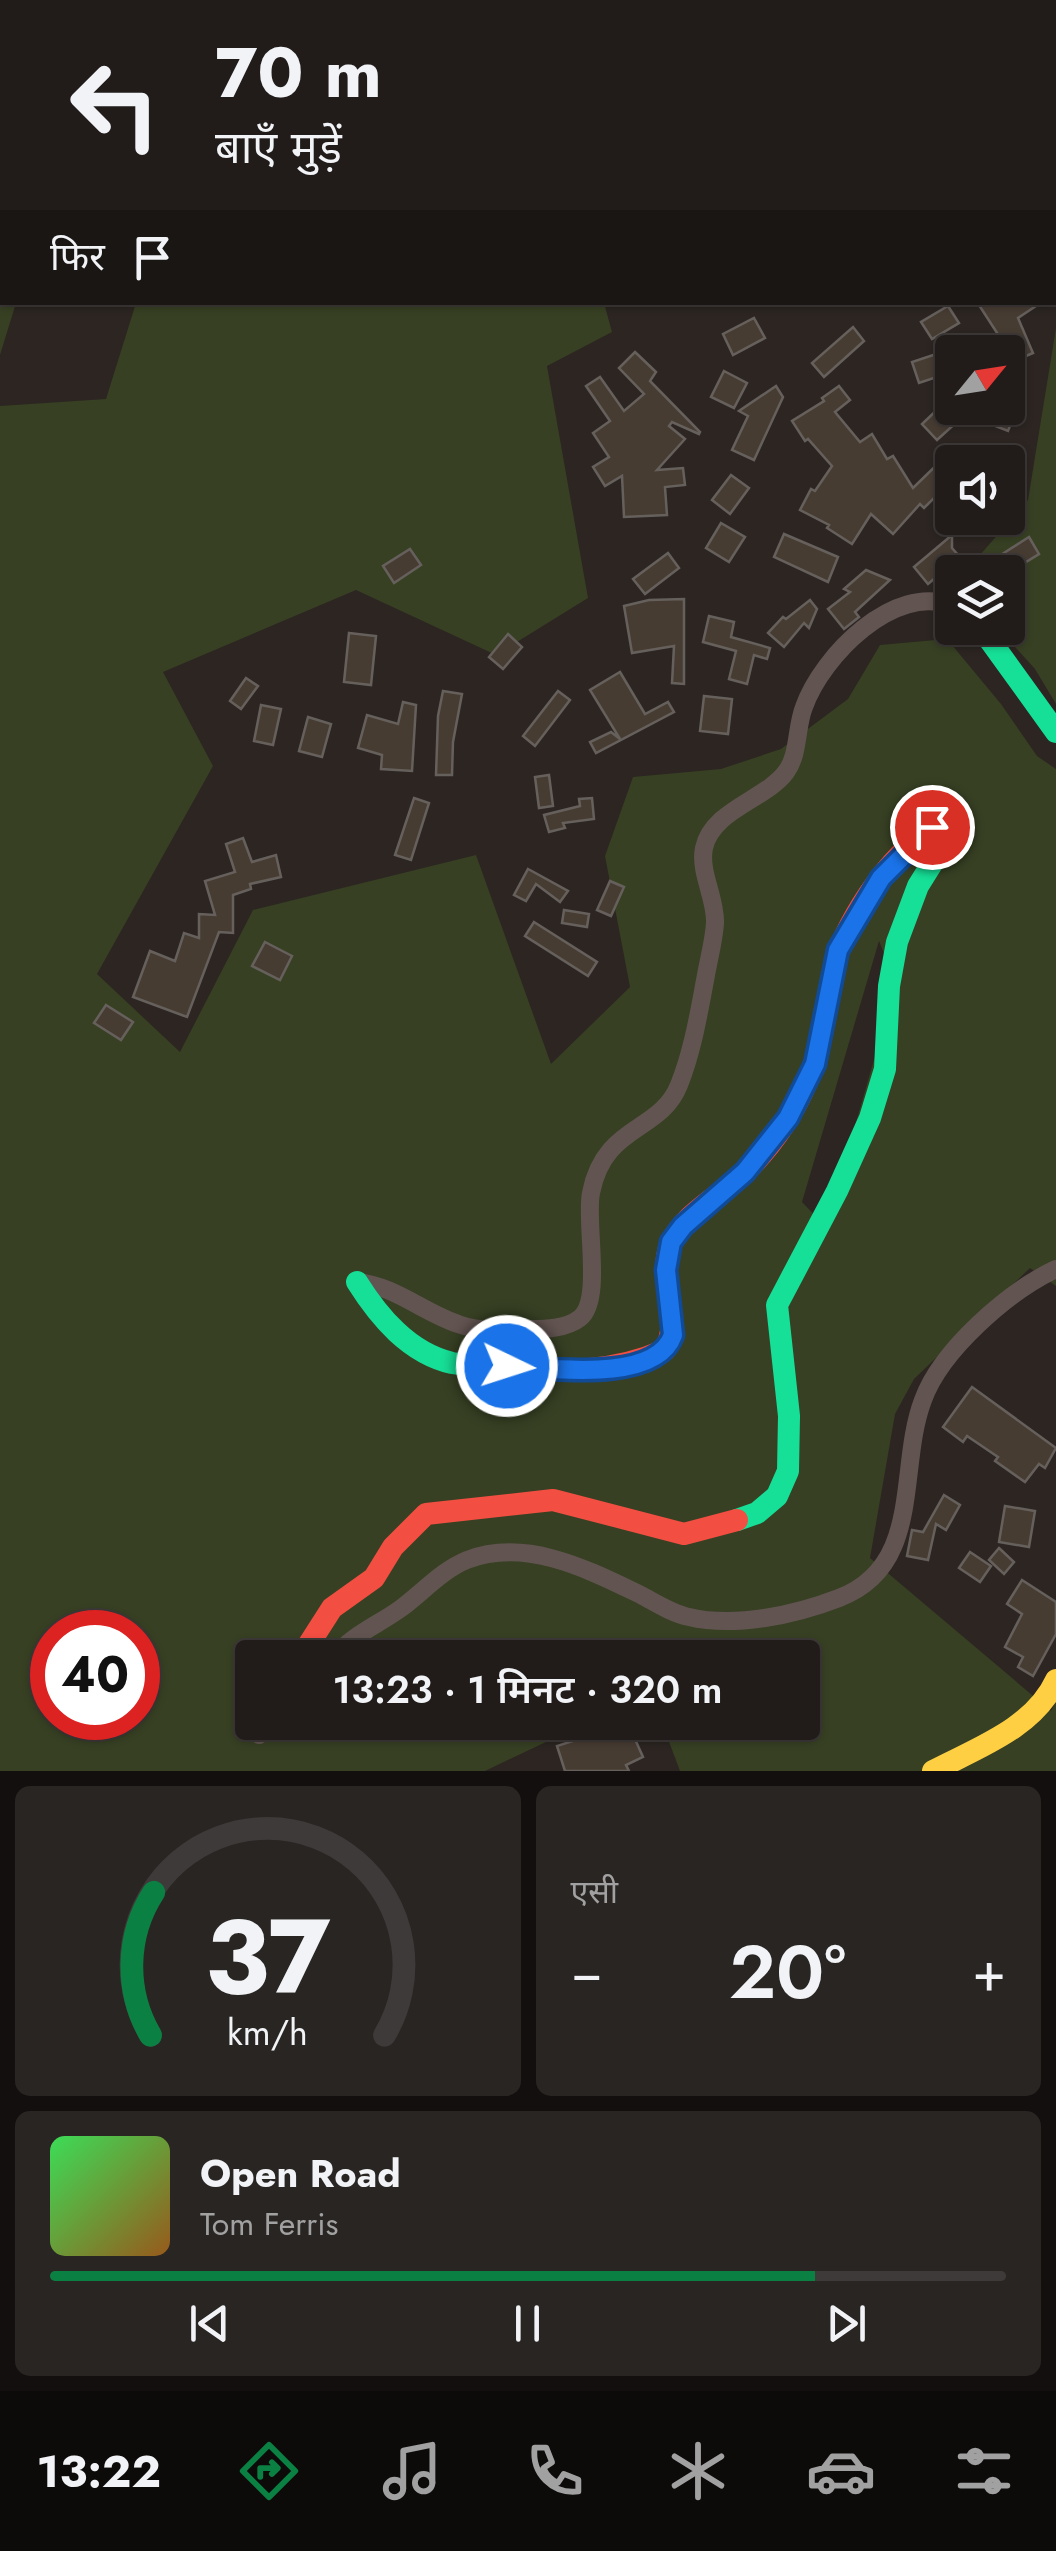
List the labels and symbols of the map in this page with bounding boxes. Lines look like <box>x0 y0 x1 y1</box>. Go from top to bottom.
north arrow <box>935 335 1025 425</box>
pin <box>890 785 975 870</box>
position arrow <box>455 1314 559 1418</box>
speed limit sign: 40 <box>30 1610 160 1740</box>

